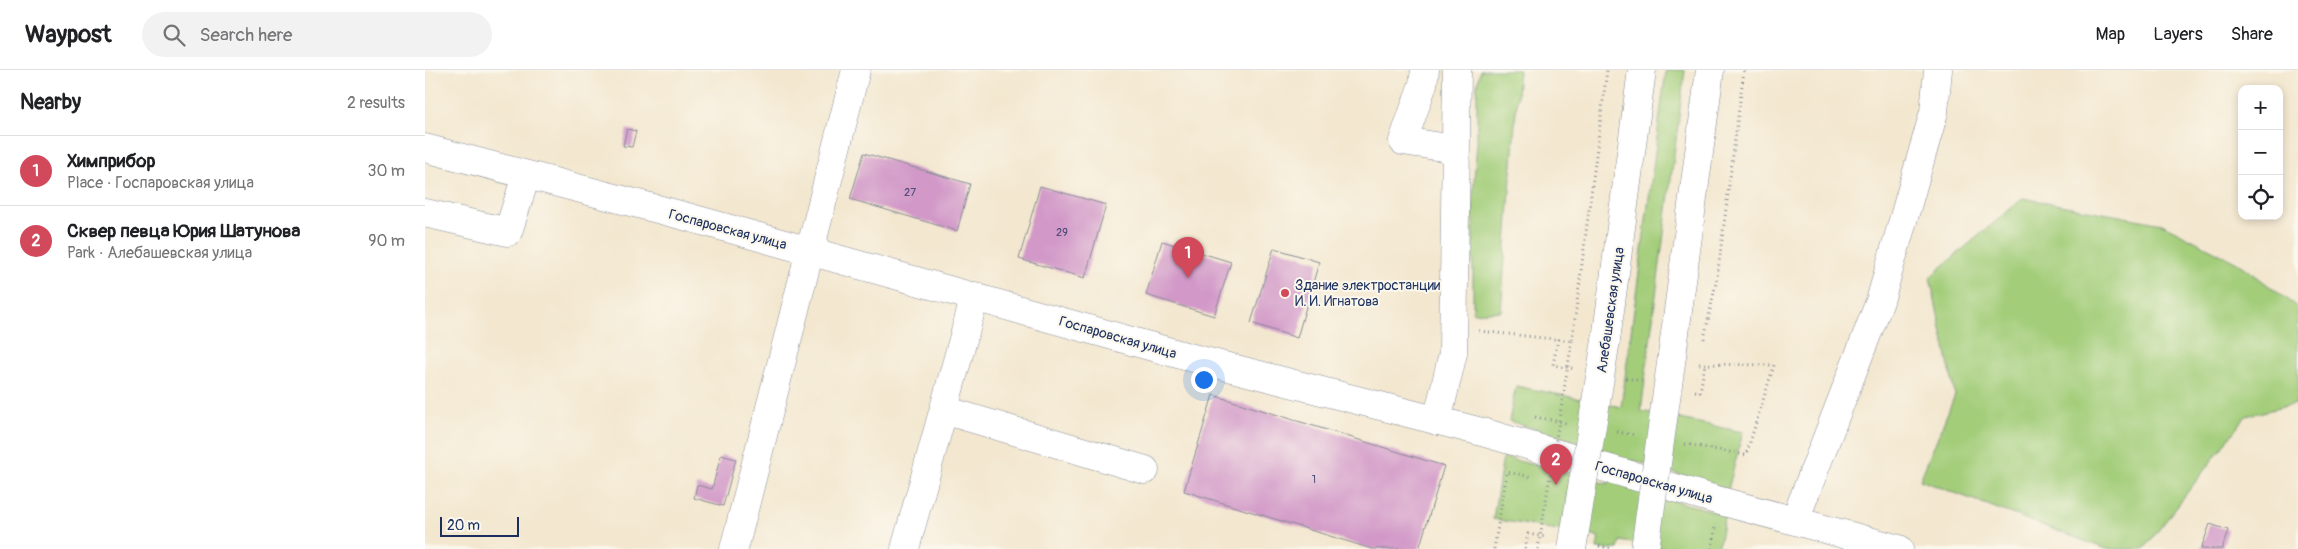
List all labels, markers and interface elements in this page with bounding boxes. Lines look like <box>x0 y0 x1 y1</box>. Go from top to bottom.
search box <box>142 12 492 57</box>
text: Waypost <box>25 20 112 49</box>
icon: search <box>160 21 188 49</box>
text: Search here <box>200 23 292 47</box>
text: Map <box>2096 23 2125 46</box>
text: Layers <box>2153 23 2203 46</box>
text: Share <box>2231 23 2273 46</box>
map controls <box>2238 85 2283 220</box>
button: + <box>2238 85 2283 130</box>
text: Nearby <box>20 89 81 116</box>
text: 2 results <box>347 93 405 113</box>
button: − <box>2238 130 2283 175</box>
text: Химприбор <box>67 149 155 173</box>
text: 1 <box>33 161 39 181</box>
text: 30 m <box>367 161 405 181</box>
text: Place · Госпаровская улица <box>67 173 254 193</box>
button: locate <box>2238 175 2283 220</box>
house number: 27 <box>904 186 916 199</box>
street label: Госпаровская улица <box>667 206 789 253</box>
text: Сквер певца Юрия Шатунова <box>67 219 300 243</box>
house number: 29 <box>1056 226 1068 239</box>
text: 2 <box>32 231 40 251</box>
text: 90 m <box>368 231 405 251</box>
pin: 1 <box>1172 237 1204 278</box>
text: Park · Алебашевская улица <box>67 243 252 263</box>
street label: Алебашевская улица <box>1593 246 1628 374</box>
place label: Здание электростанции И. И. Игнатова <box>1295 277 1440 310</box>
marker: Здание электростанции И. И. Игнатова <box>1279 287 1291 299</box>
street label: Госпаровская улица <box>1057 313 1179 362</box>
your location <box>1191 367 1217 393</box>
pin: 2 <box>1540 444 1572 485</box>
street label: Госпаровская улица <box>1593 458 1715 507</box>
house number: 1 <box>1312 473 1316 486</box>
scale bar <box>440 514 519 537</box>
text: 20 m <box>447 517 480 534</box>

